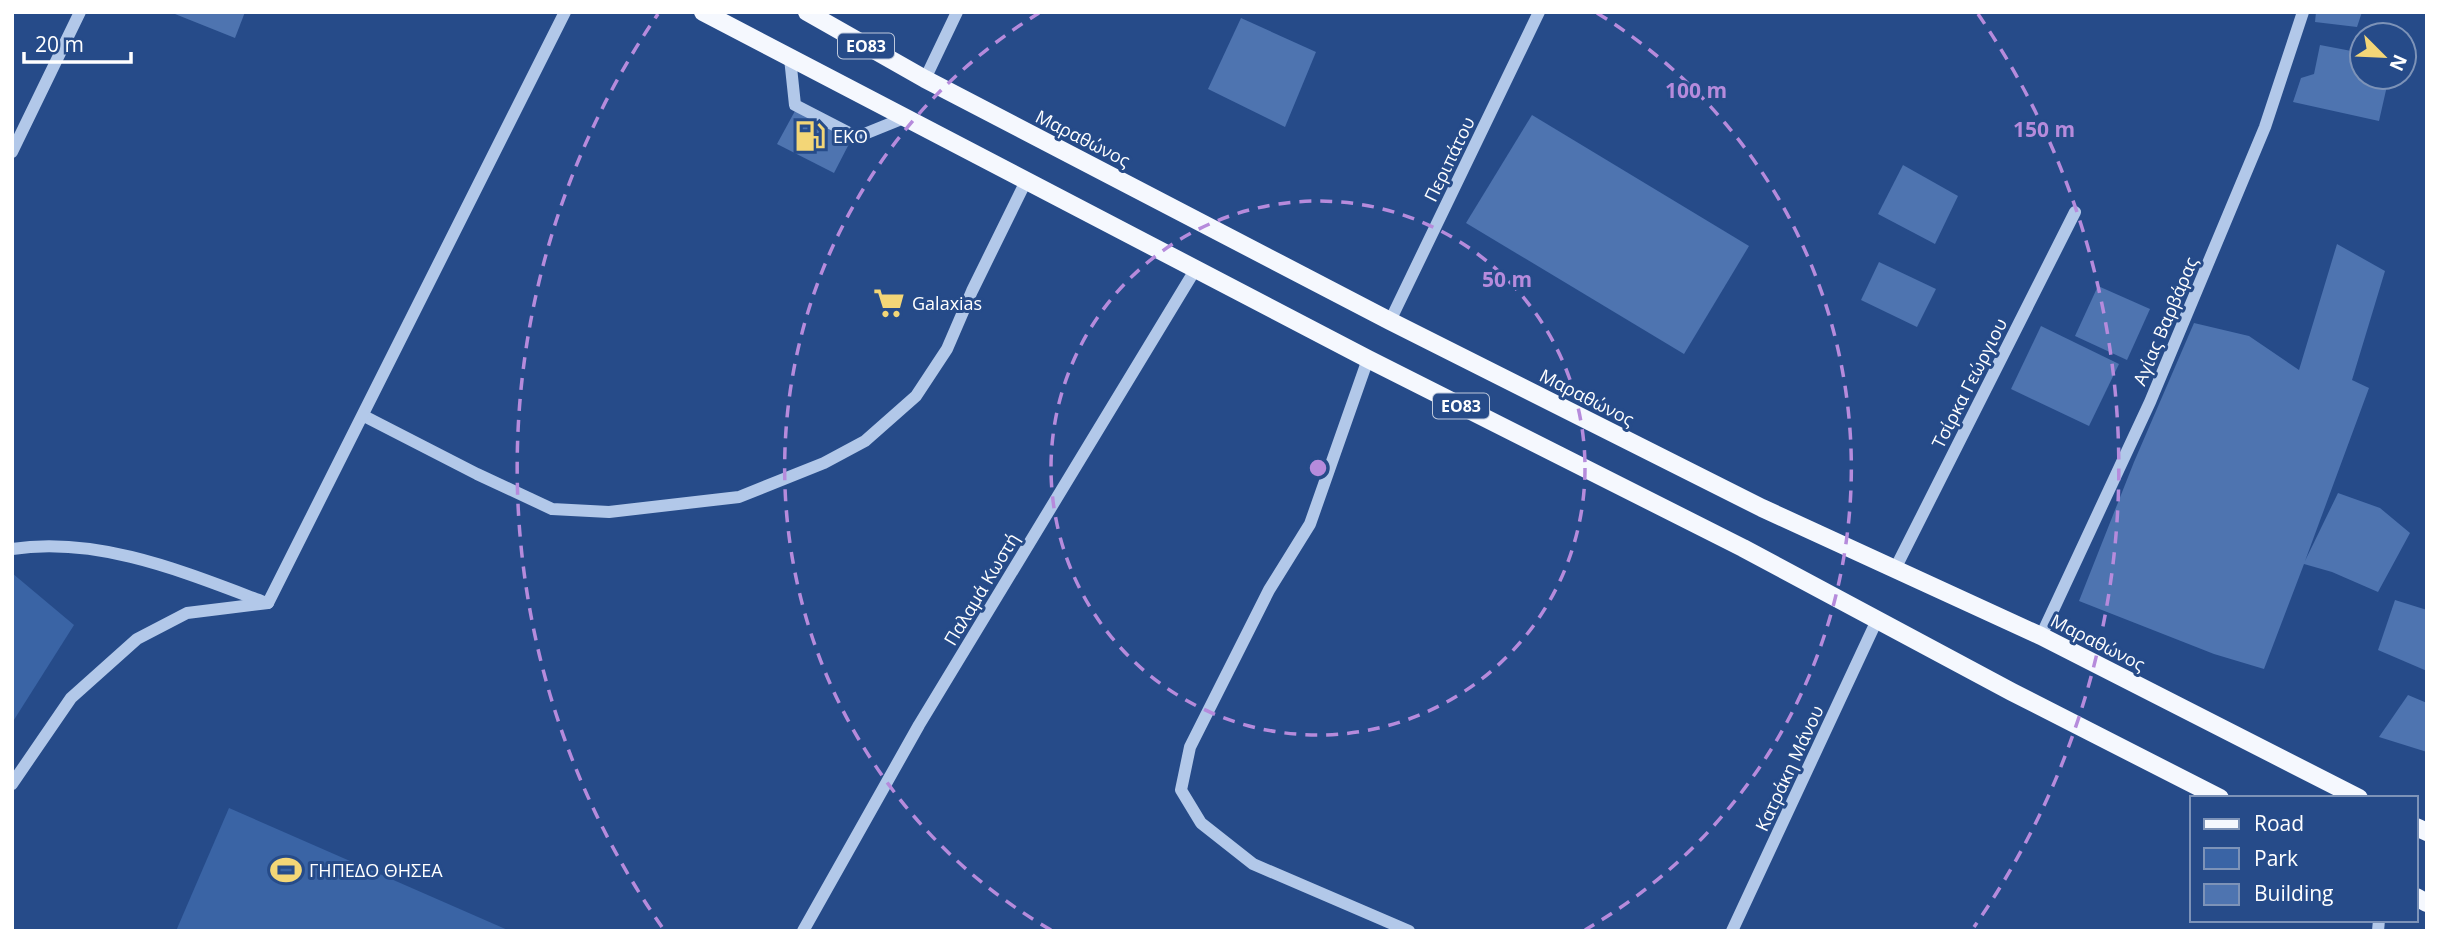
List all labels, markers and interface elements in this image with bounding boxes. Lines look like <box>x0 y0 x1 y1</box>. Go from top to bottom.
scale bar <box>24 21 131 65</box>
north arrow <box>2348 21 2418 91</box>
text: 20 m <box>35 30 84 58</box>
road number: ΕΟ83 <box>838 34 894 58</box>
text: N <box>2384 51 2414 75</box>
text: 100 m <box>1665 76 1727 104</box>
street label: Μαραθώνος <box>1032 104 1135 172</box>
street label: Περιπάτου <box>1418 113 1480 205</box>
text: 150 m <box>2013 115 2075 143</box>
fuel station icon: EKO <box>793 119 827 153</box>
place label: EKO <box>833 124 868 148</box>
street label: Αγίας Βαρβάρας <box>2127 253 2203 389</box>
text: 50 m <box>1482 265 1532 293</box>
supermarket icon: Galaxias <box>872 286 906 320</box>
place label: Galaxias <box>912 291 982 315</box>
street label: Τσίρκα Γεώργιου <box>1926 314 2012 452</box>
street label: Μαραθώνος <box>1536 363 1639 431</box>
road number: ΕΟ83 <box>1433 394 1489 418</box>
centre of rings <box>1306 456 1330 480</box>
street label: Παλαμά Κωστή <box>938 528 1024 650</box>
street label: Μαραθώνος <box>2047 608 2150 676</box>
street label: Κατράκη Μάνου <box>1749 701 1829 835</box>
legend <box>2190 796 2418 922</box>
text: Road <box>2254 809 2304 837</box>
text: Park <box>2254 844 2298 872</box>
sports icon: ΓΗΠΕΔΟ ΘΗΣΕΑ <box>269 853 303 887</box>
place label: ΓΗΠΕΔΟ ΘΗΣΕΑ <box>309 858 443 882</box>
text: Building <box>2254 879 2333 907</box>

